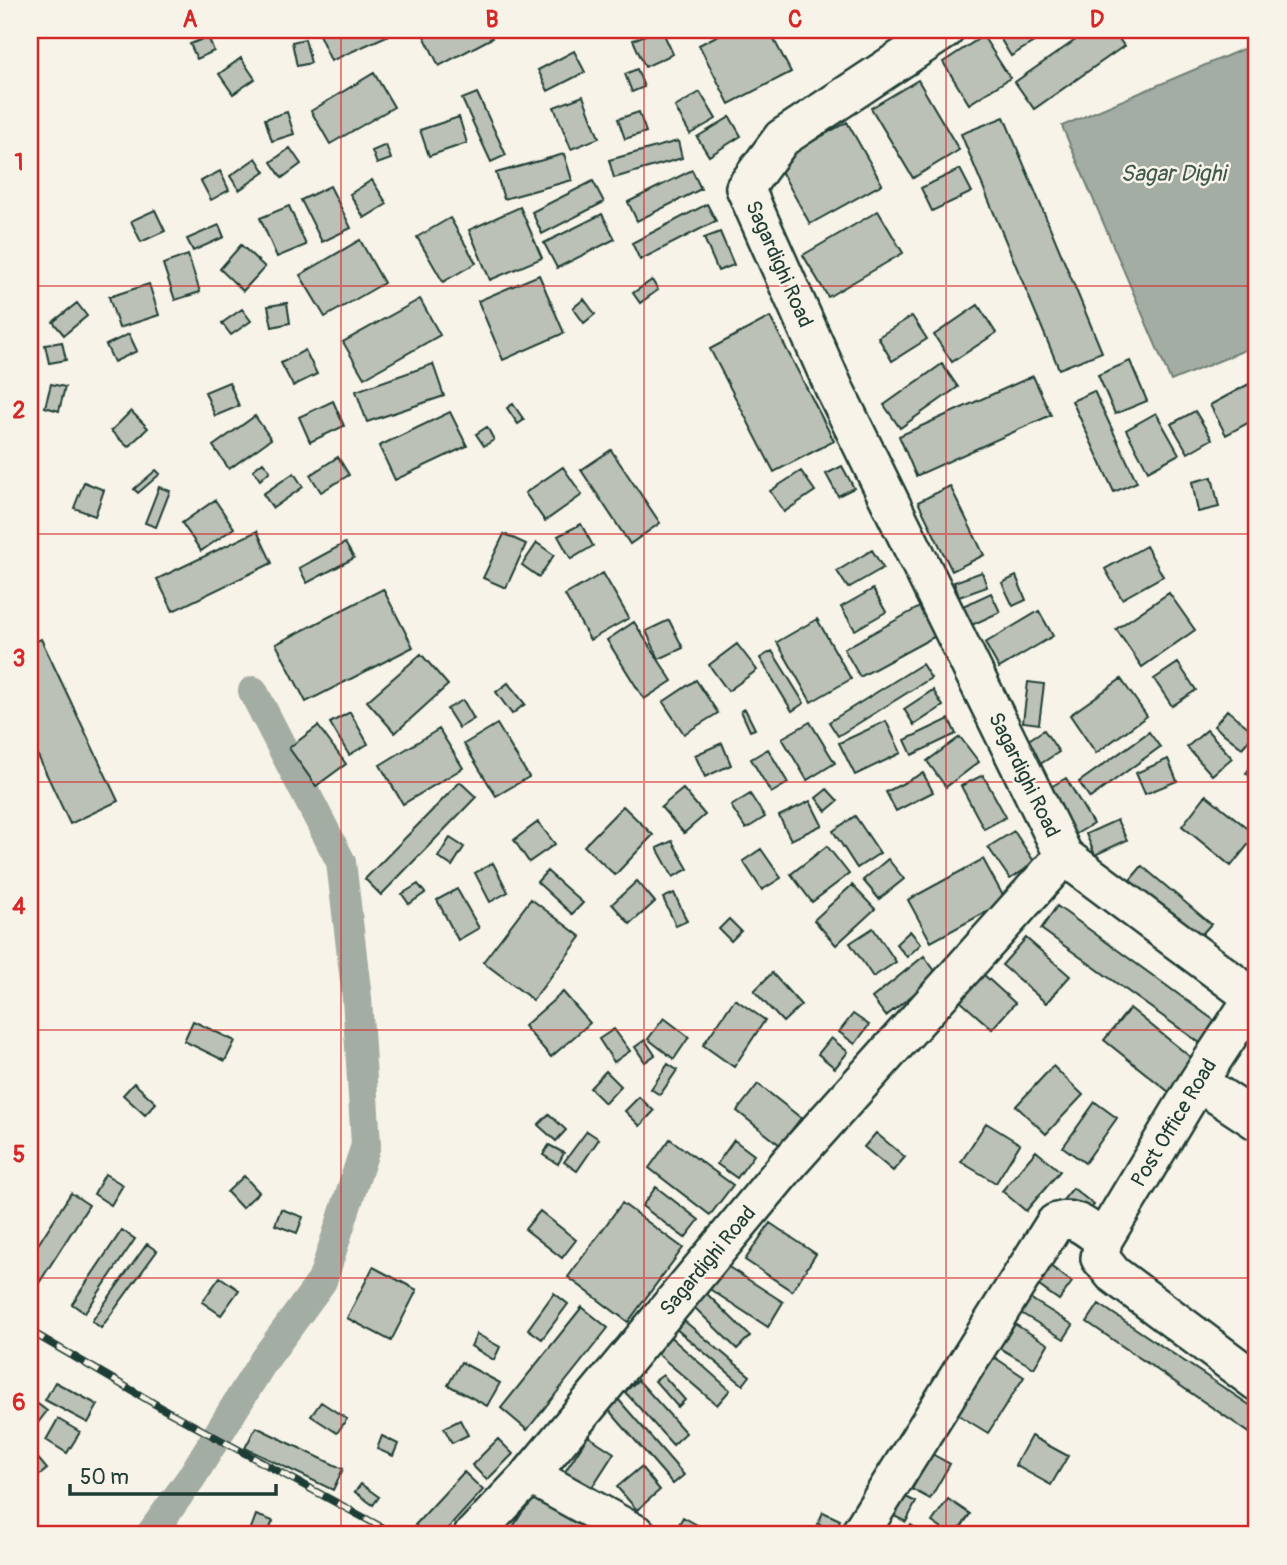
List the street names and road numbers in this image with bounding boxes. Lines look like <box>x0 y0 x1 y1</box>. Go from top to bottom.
street label: Sagardighi Road <box>739 196 819 332</box>
street label: Sagardighi Road <box>982 708 1066 842</box>
street label: Post Office Road <box>1125 1054 1223 1192</box>
street label: Sagardighi Road <box>654 1200 762 1322</box>

